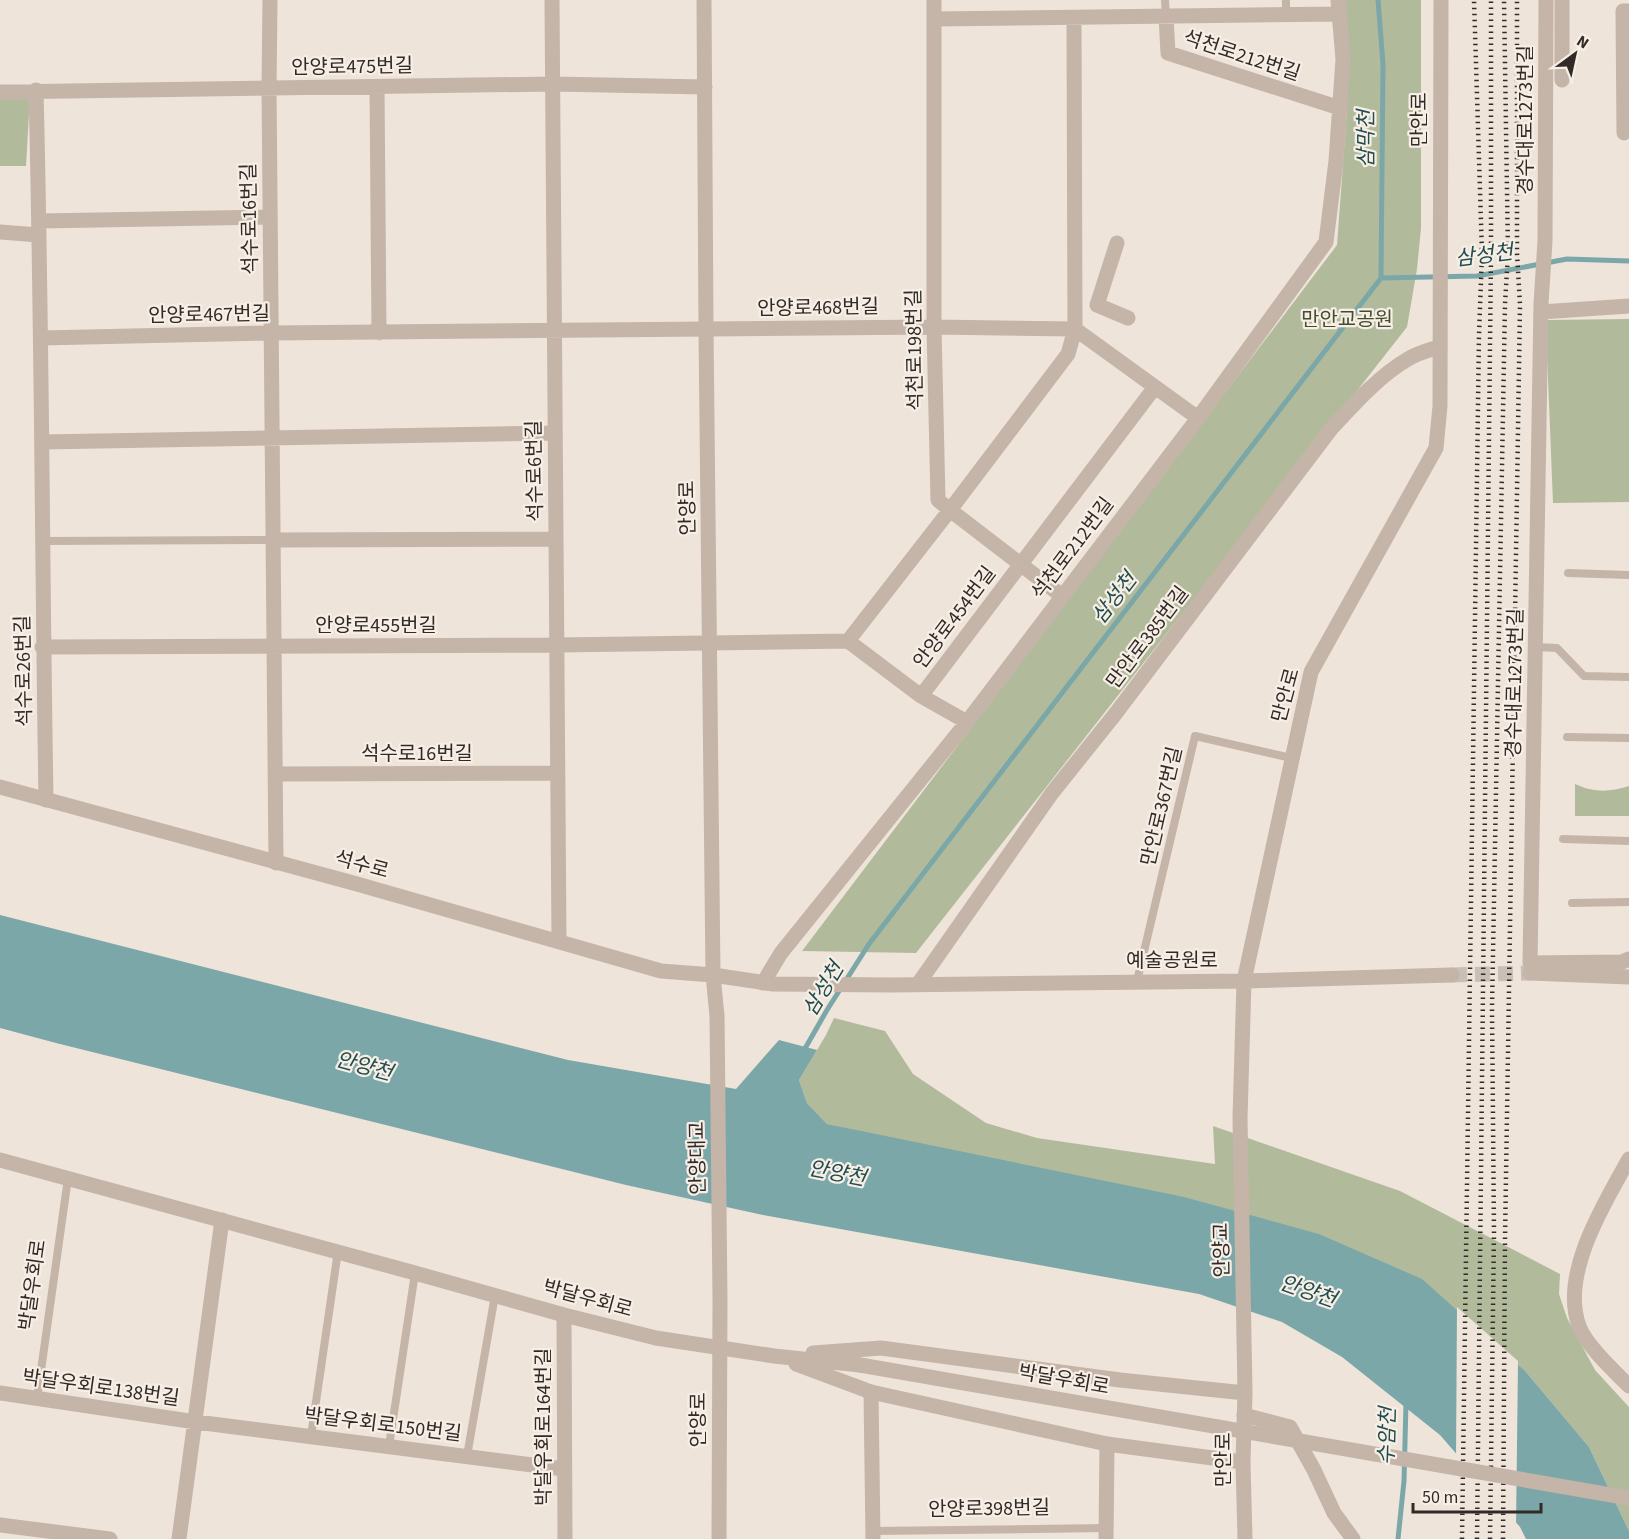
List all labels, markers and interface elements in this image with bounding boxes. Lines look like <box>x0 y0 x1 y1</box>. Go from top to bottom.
street label: 석천로212번길 <box>1179 24 1304 88</box>
north arrow <box>1545 24 1605 84</box>
text: N <box>1572 30 1593 54</box>
street label: 경수대로1273번길 <box>1512 45 1540 195</box>
street label: 안양로475번길 <box>291 52 413 82</box>
street label: 만안로 <box>1406 92 1434 148</box>
water label: 삼막천 <box>1351 107 1381 168</box>
street label: 석수로16번길 <box>235 163 265 275</box>
water label: 삼성천 <box>1453 236 1517 273</box>
street label: 석천로198번길 <box>900 289 930 411</box>
street label: 안양로468번길 <box>757 293 879 323</box>
street label: 안양로467번길 <box>148 300 270 330</box>
park label: 만안교공원 <box>1301 306 1393 334</box>
street label: 석수로6번길 <box>520 420 550 522</box>
street label: 안양로 <box>674 480 702 536</box>
street label: 석천로212번길 <box>1025 492 1121 606</box>
street label: 안양로454번길 <box>907 561 1003 675</box>
water label: 삼성천 <box>1084 564 1145 630</box>
street label: 만안로385번길 <box>1100 581 1196 695</box>
street label: 경수대로1273번길 <box>1500 608 1530 758</box>
street label: 안양로455번길 <box>315 612 437 640</box>
street label: 석수로26번길 <box>9 615 39 727</box>
street label: 만안로 <box>1265 665 1307 726</box>
street label: 석수로16번길 <box>361 740 473 768</box>
street label: 만안로367번길 <box>1135 744 1189 869</box>
street label: 석수로 <box>331 844 392 886</box>
street label: 예술공원로 <box>1126 947 1218 975</box>
water label: 삼성천 <box>795 954 852 1022</box>
water label: 안양천 <box>332 1044 398 1089</box>
street label: 안양대교 <box>683 1121 713 1195</box>
water label: 안양천 <box>806 1153 871 1194</box>
street label: 안양교 <box>1208 1222 1236 1278</box>
street label: 박달우회로 <box>13 1238 53 1333</box>
water label: 안양천 <box>1276 1267 1343 1315</box>
street label: 박달우회로 <box>540 1274 636 1324</box>
street label: 박달우회로164번길 <box>530 1348 558 1506</box>
street label: 박달우회로 <box>1016 1358 1112 1402</box>
street label: 박달우회로138번길 <box>20 1363 181 1413</box>
street label: 안양로 <box>685 1392 713 1448</box>
street label: 박달우회로150번길 <box>302 1401 463 1449</box>
water label: 수암천 <box>1371 1404 1403 1465</box>
street label: 만안로 <box>1210 1432 1238 1488</box>
scale bar <box>1413 1476 1540 1514</box>
text: 50 m <box>1422 1485 1458 1510</box>
street label: 안양로398번길 <box>928 1494 1050 1524</box>

